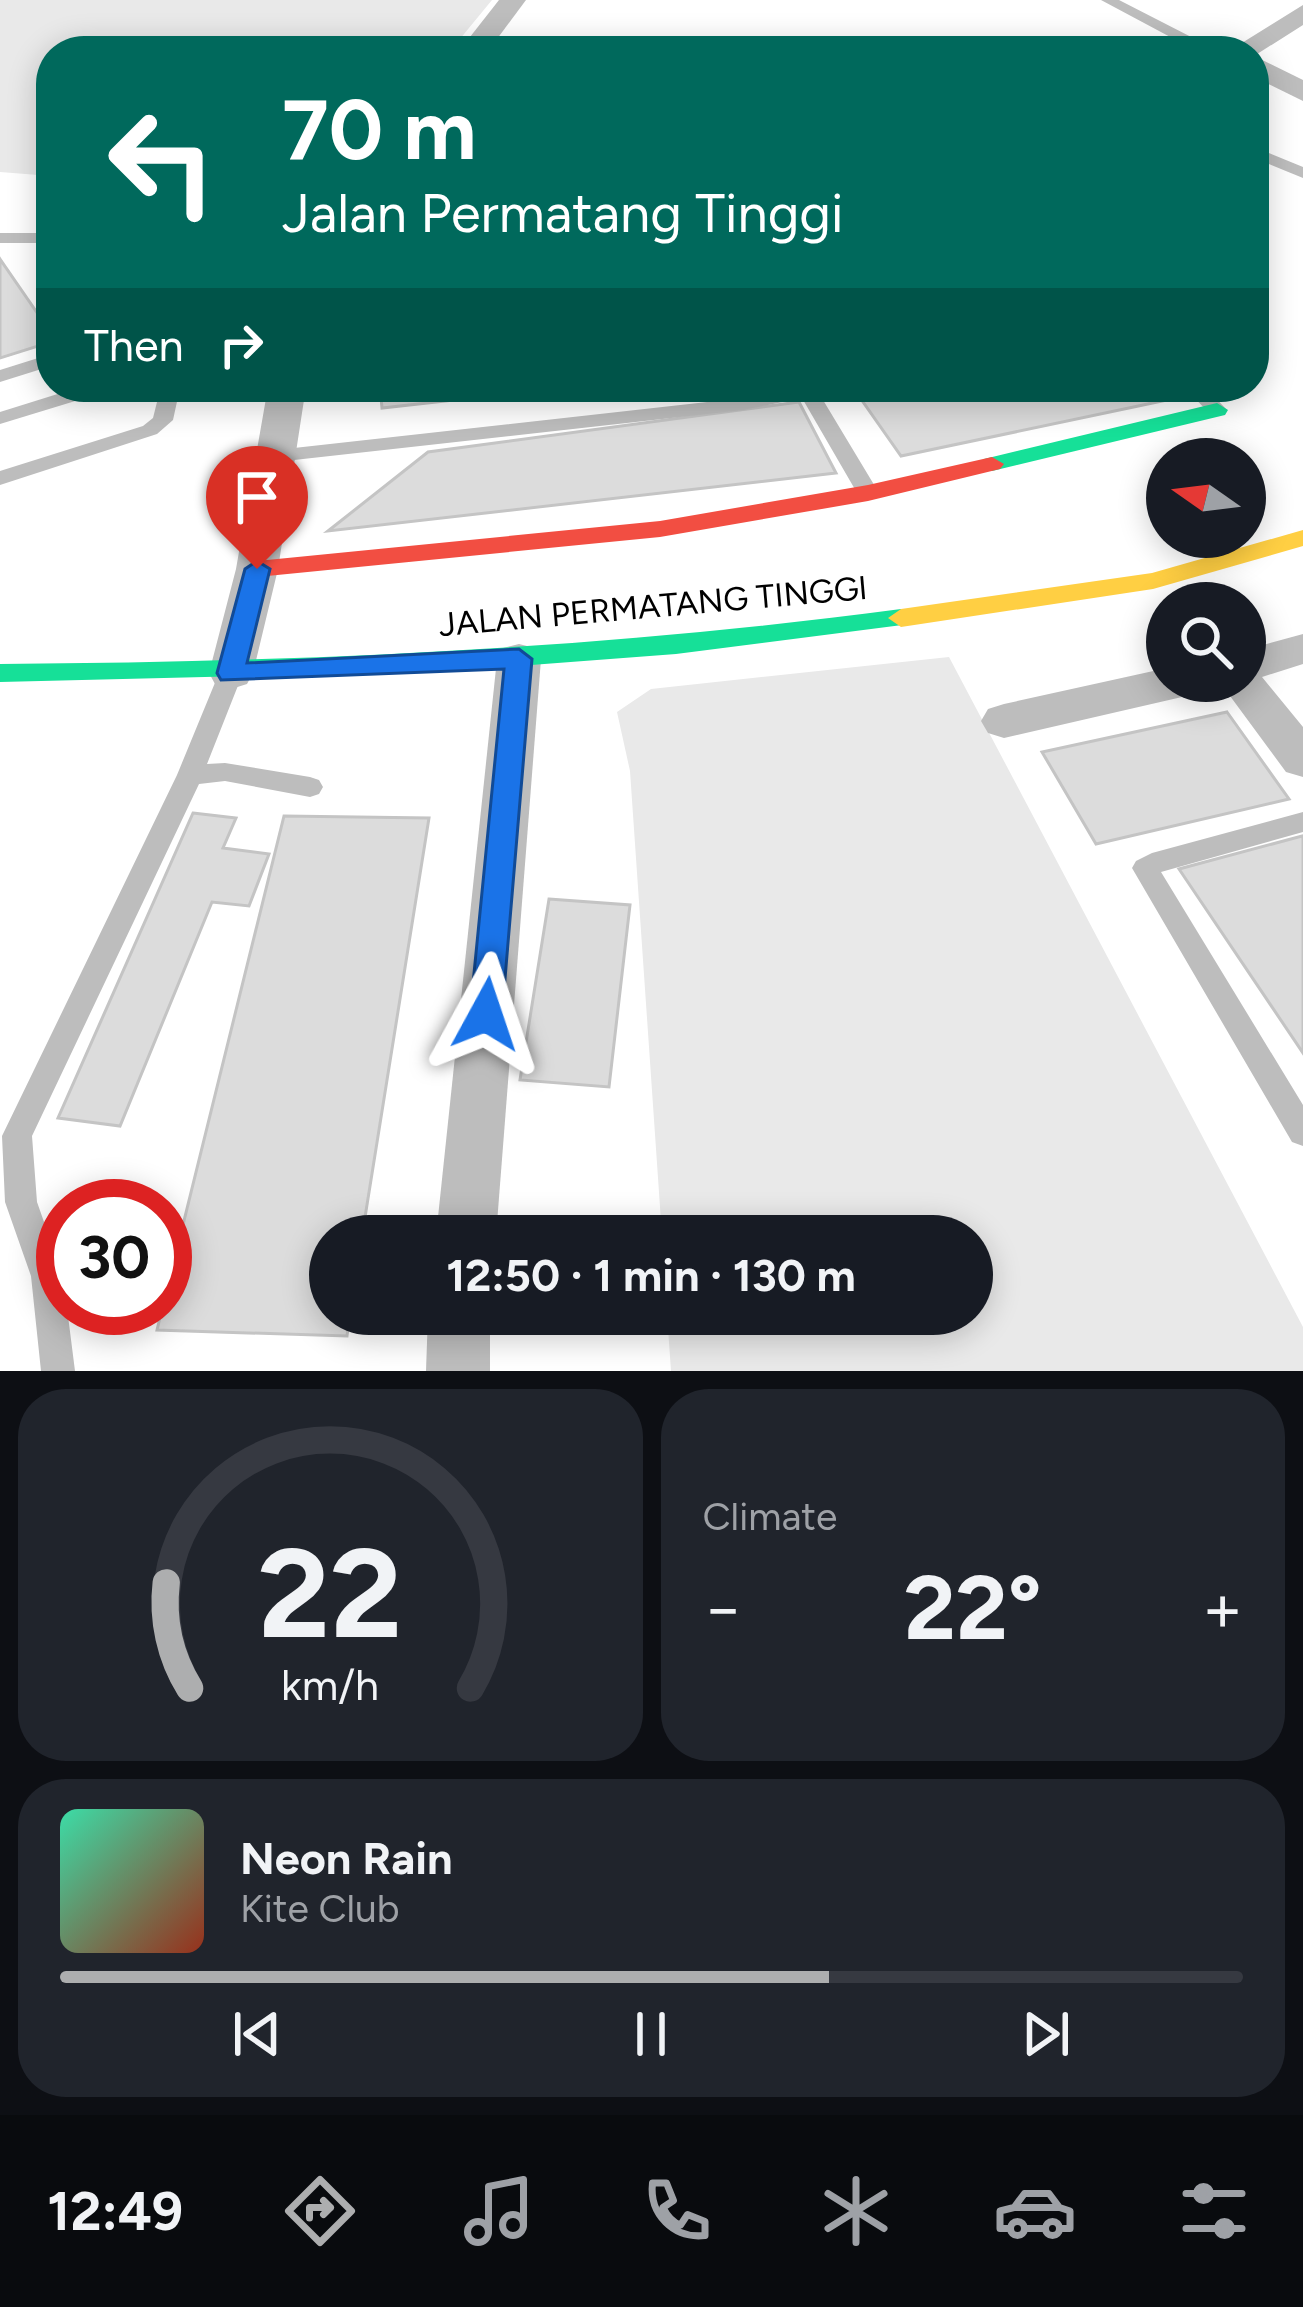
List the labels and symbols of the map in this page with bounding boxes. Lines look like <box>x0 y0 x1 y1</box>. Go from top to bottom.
north arrow <box>1146 438 1266 558</box>
pin <box>206 446 308 569</box>
street label: JALAN PERMATANG TINGGI <box>437 568 869 644</box>
position arrow <box>423 951 549 1077</box>
speed limit sign: 30 <box>36 1179 192 1335</box>

